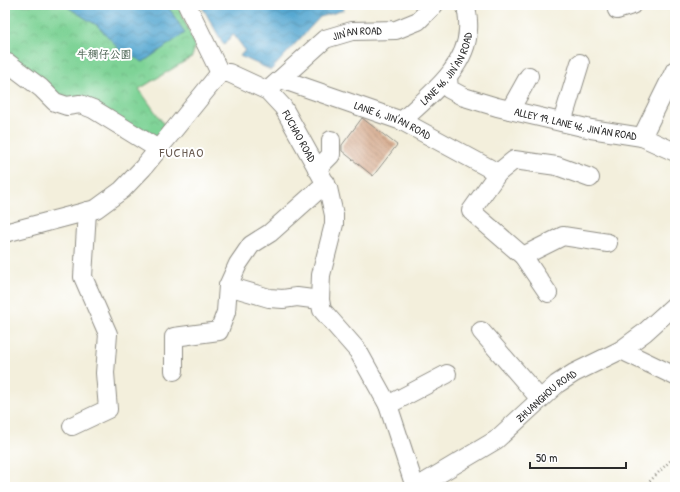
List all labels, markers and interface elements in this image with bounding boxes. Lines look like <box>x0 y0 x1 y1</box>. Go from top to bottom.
street label: JIN'AN ROAD <box>331 23 383 43</box>
street label: LANE 46, JIN'AN ROAD <box>417 31 475 108</box>
park label: 牛稠仔公園 <box>77 47 132 61</box>
street label: LANE 6, JIN'AN ROAD <box>353 98 434 143</box>
street label: ALLEY 19, LANE 46, JIN'AN ROAD <box>513 104 638 143</box>
street label: FUCHAO ROAD <box>279 107 319 165</box>
district label: FUCHAO <box>159 143 204 161</box>
street label: ZHUANGHOU ROAD <box>513 366 580 425</box>
scale bar <box>530 444 626 470</box>
text: 50 m <box>536 449 557 466</box>

